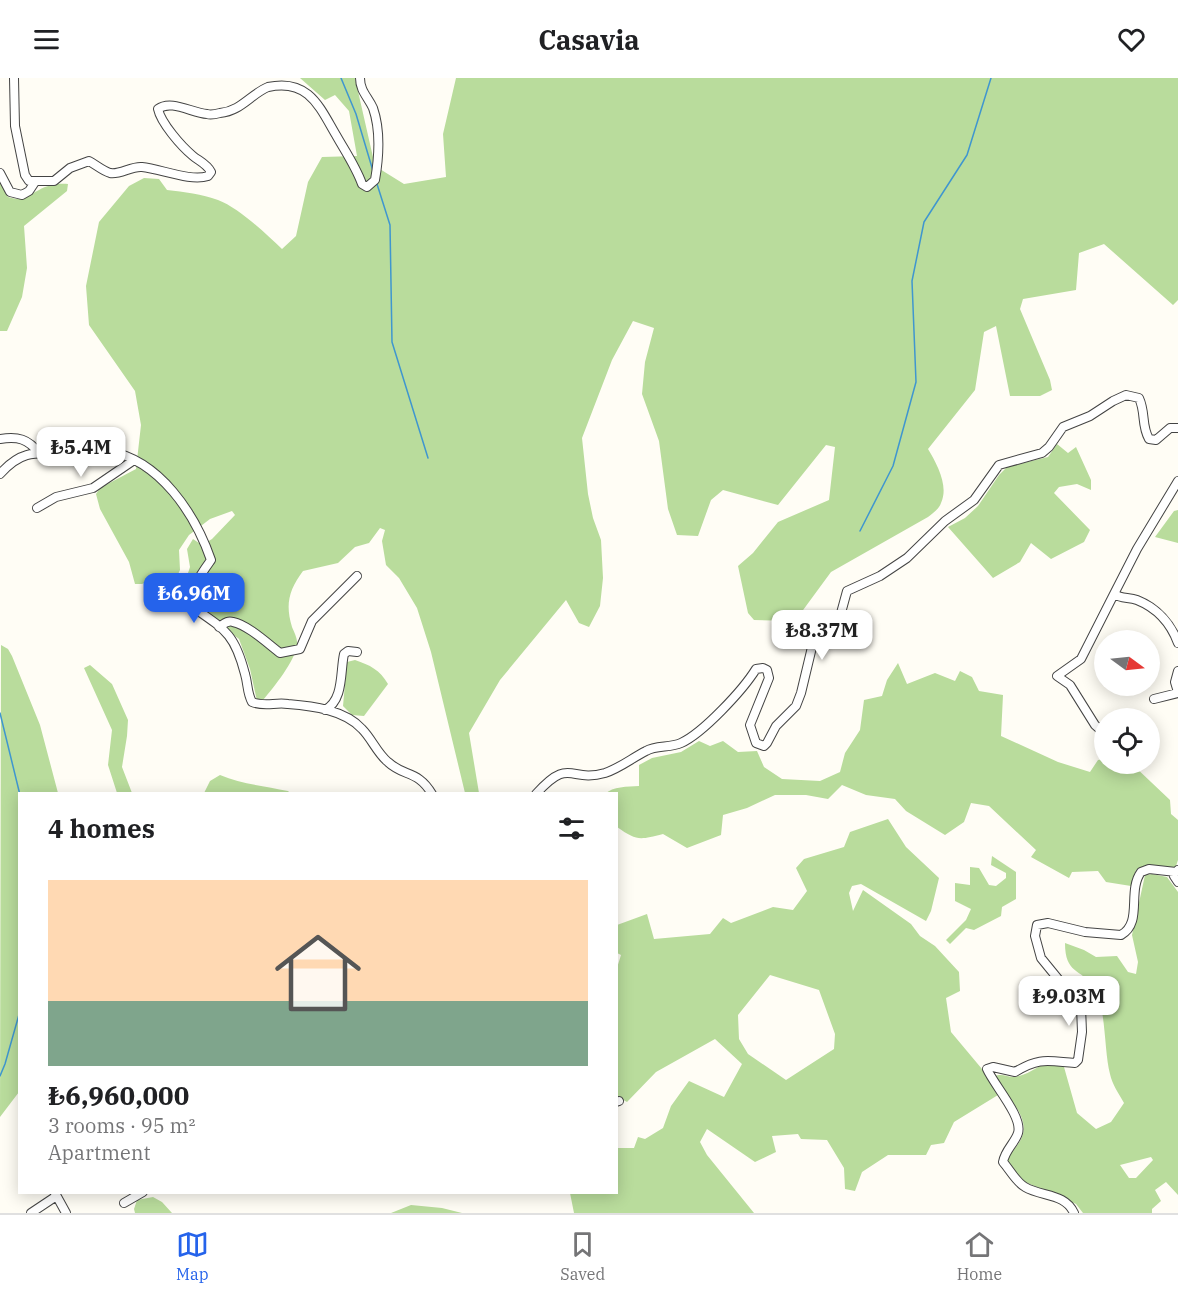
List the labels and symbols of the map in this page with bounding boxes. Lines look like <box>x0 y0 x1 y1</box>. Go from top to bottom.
pin: ₺5.4M <box>39 427 123 478</box>
pin: ₺6.96M <box>145 573 243 624</box>
pin: ₺8.37M <box>773 610 871 661</box>
north arrow <box>1094 630 1160 696</box>
pin: ₺9.03M <box>1020 976 1118 1027</box>

